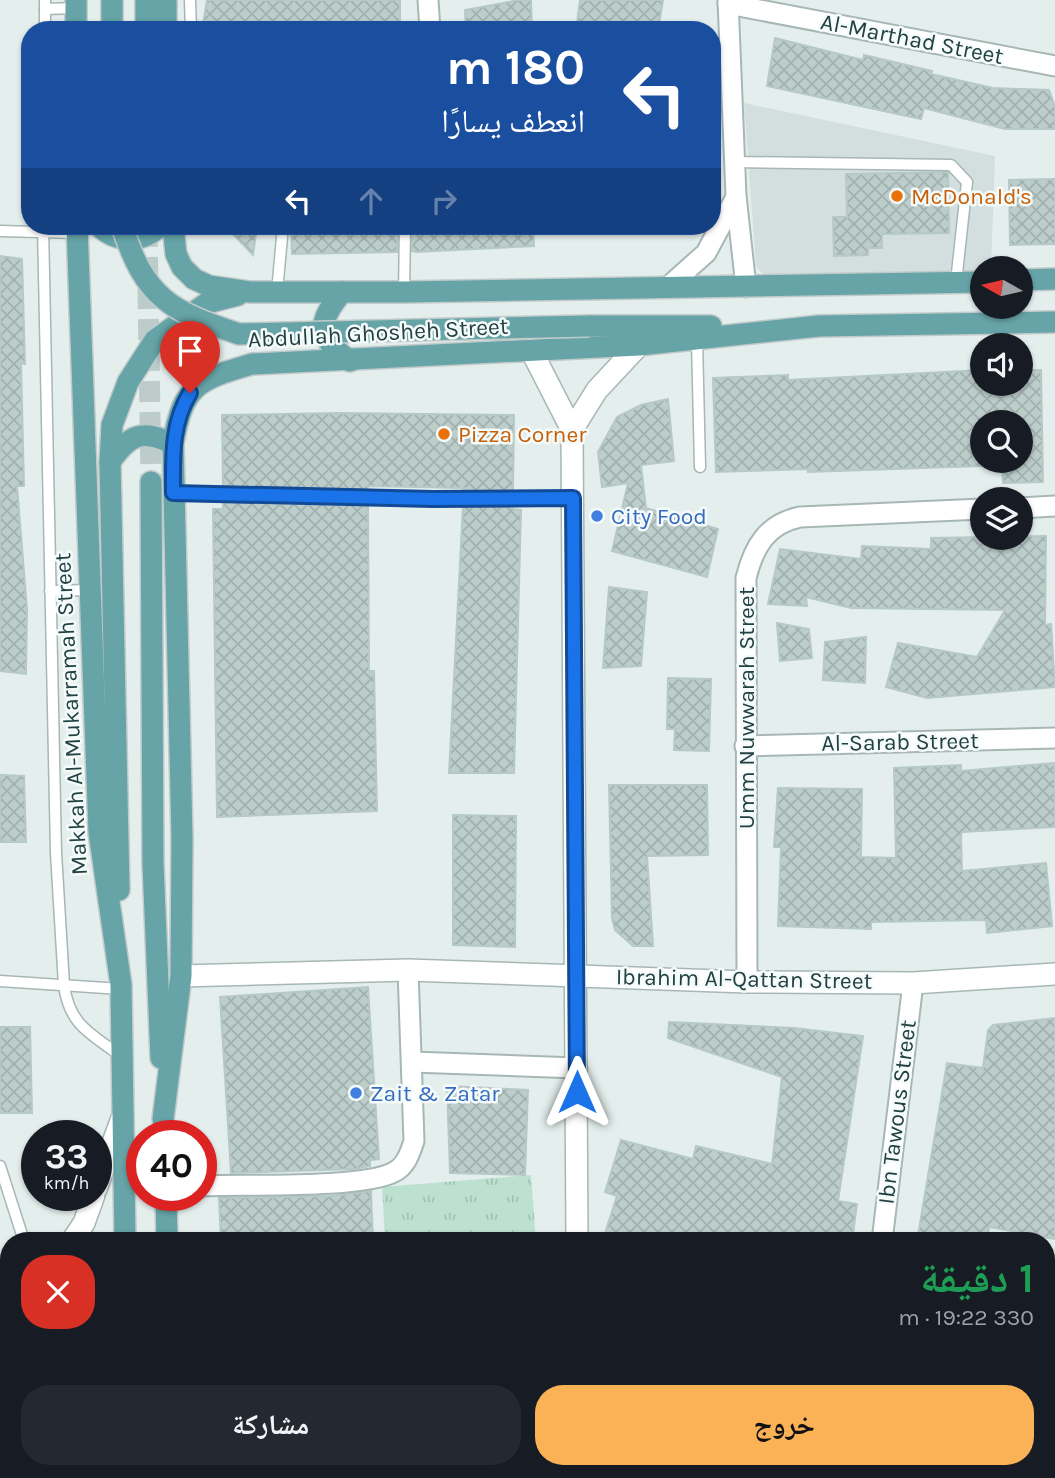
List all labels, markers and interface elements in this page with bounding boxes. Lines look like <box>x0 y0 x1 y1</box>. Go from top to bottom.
street label: Al-Marthad Street <box>818 8 1006 70</box>
text: 180 m <box>446 39 585 96</box>
icon: left <box>609 49 700 140</box>
text: انعطف يسارًا <box>441 103 585 140</box>
icon: left <box>279 182 317 220</box>
icon: ahead <box>352 182 390 220</box>
icon: right <box>425 182 463 220</box>
place label: McDonald's <box>911 183 1032 210</box>
marker: McDonald's <box>889 188 905 204</box>
north arrow <box>970 256 1032 318</box>
map controls <box>970 256 1033 550</box>
street label: Abdullah Ghosheh Street <box>247 313 509 353</box>
pin <box>160 321 220 393</box>
icon: arrive <box>171 332 209 370</box>
button: sound <box>970 333 1033 396</box>
button: search <box>970 410 1033 473</box>
place label: Pizza Corner <box>458 421 587 448</box>
marker: Pizza Corner <box>436 426 452 442</box>
button: layers <box>970 487 1033 550</box>
place label: City Food <box>611 503 707 530</box>
marker: City Food <box>589 508 605 524</box>
street label: Makkah Al-Mukarramah Street <box>49 552 93 876</box>
street label: Umm Nuwwarah Street <box>733 586 760 829</box>
street label: Al-Sarab Street <box>821 727 979 757</box>
street label: Ibrahim Al-Qattan Street <box>616 963 873 995</box>
street label: Ibn Tawous Street <box>872 1018 922 1206</box>
position arrow <box>540 1055 614 1129</box>
place label: Zait & Zatar <box>370 1080 500 1107</box>
marker: Zait & Zatar <box>348 1085 364 1101</box>
speed limit sign: 40 <box>126 1120 217 1211</box>
text: 33 <box>45 1136 88 1177</box>
text: km/h <box>44 1172 89 1194</box>
text: 1 دقيقة <box>920 1253 1034 1303</box>
button: close <box>21 1255 95 1329</box>
text: 330 m · 19:22 <box>898 1304 1034 1331</box>
button: مشاركة <box>21 1385 521 1465</box>
button: خروج <box>535 1385 1034 1465</box>

